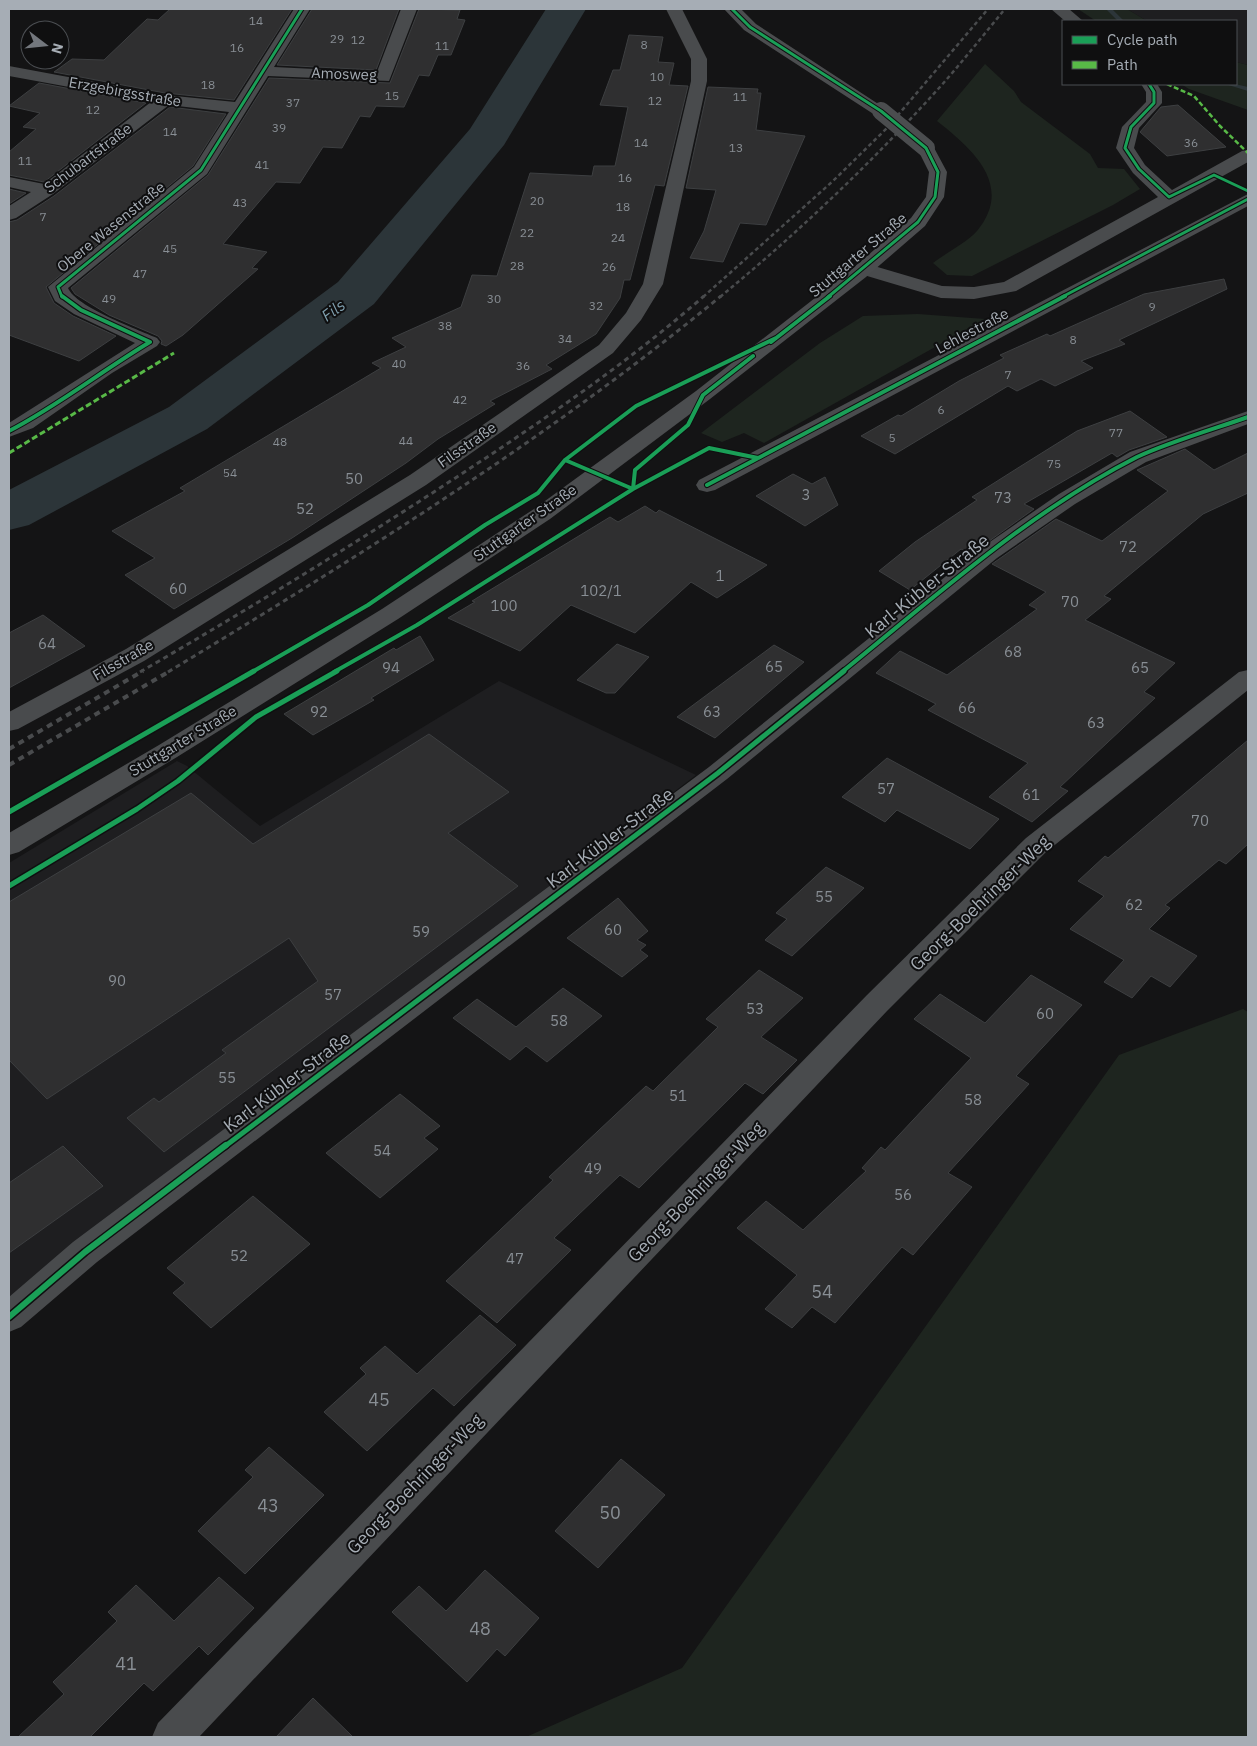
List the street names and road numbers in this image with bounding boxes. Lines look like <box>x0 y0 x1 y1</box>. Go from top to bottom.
street label: Amosweg <box>311 63 377 84</box>
street label: Erzgebirgsstraße <box>67 72 183 111</box>
street label: Schubartstraße <box>40 119 135 197</box>
street label: Obere Wasenstraße <box>53 177 169 276</box>
street label: Stuttgarter Straße <box>805 208 910 301</box>
street label: Lehlestraße <box>932 303 1012 358</box>
street label: Filsstraße <box>434 418 500 472</box>
street label: Stuttgarter Straße <box>469 480 580 565</box>
street label: Karl-Kübler-Straße <box>860 528 994 643</box>
street label: Filsstraße <box>89 635 157 685</box>
street label: Stuttgarter Straße <box>126 701 240 780</box>
street label: Karl-Kübler-Straße <box>542 782 678 893</box>
street label: Georg-Boehringer-Weg <box>905 829 1055 976</box>
street label: Karl-Kübler-Straße <box>219 1026 355 1137</box>
street label: Georg-Boehringer-Weg <box>623 1116 769 1267</box>
street label: Georg-Boehringer-Weg <box>342 1408 488 1559</box>

